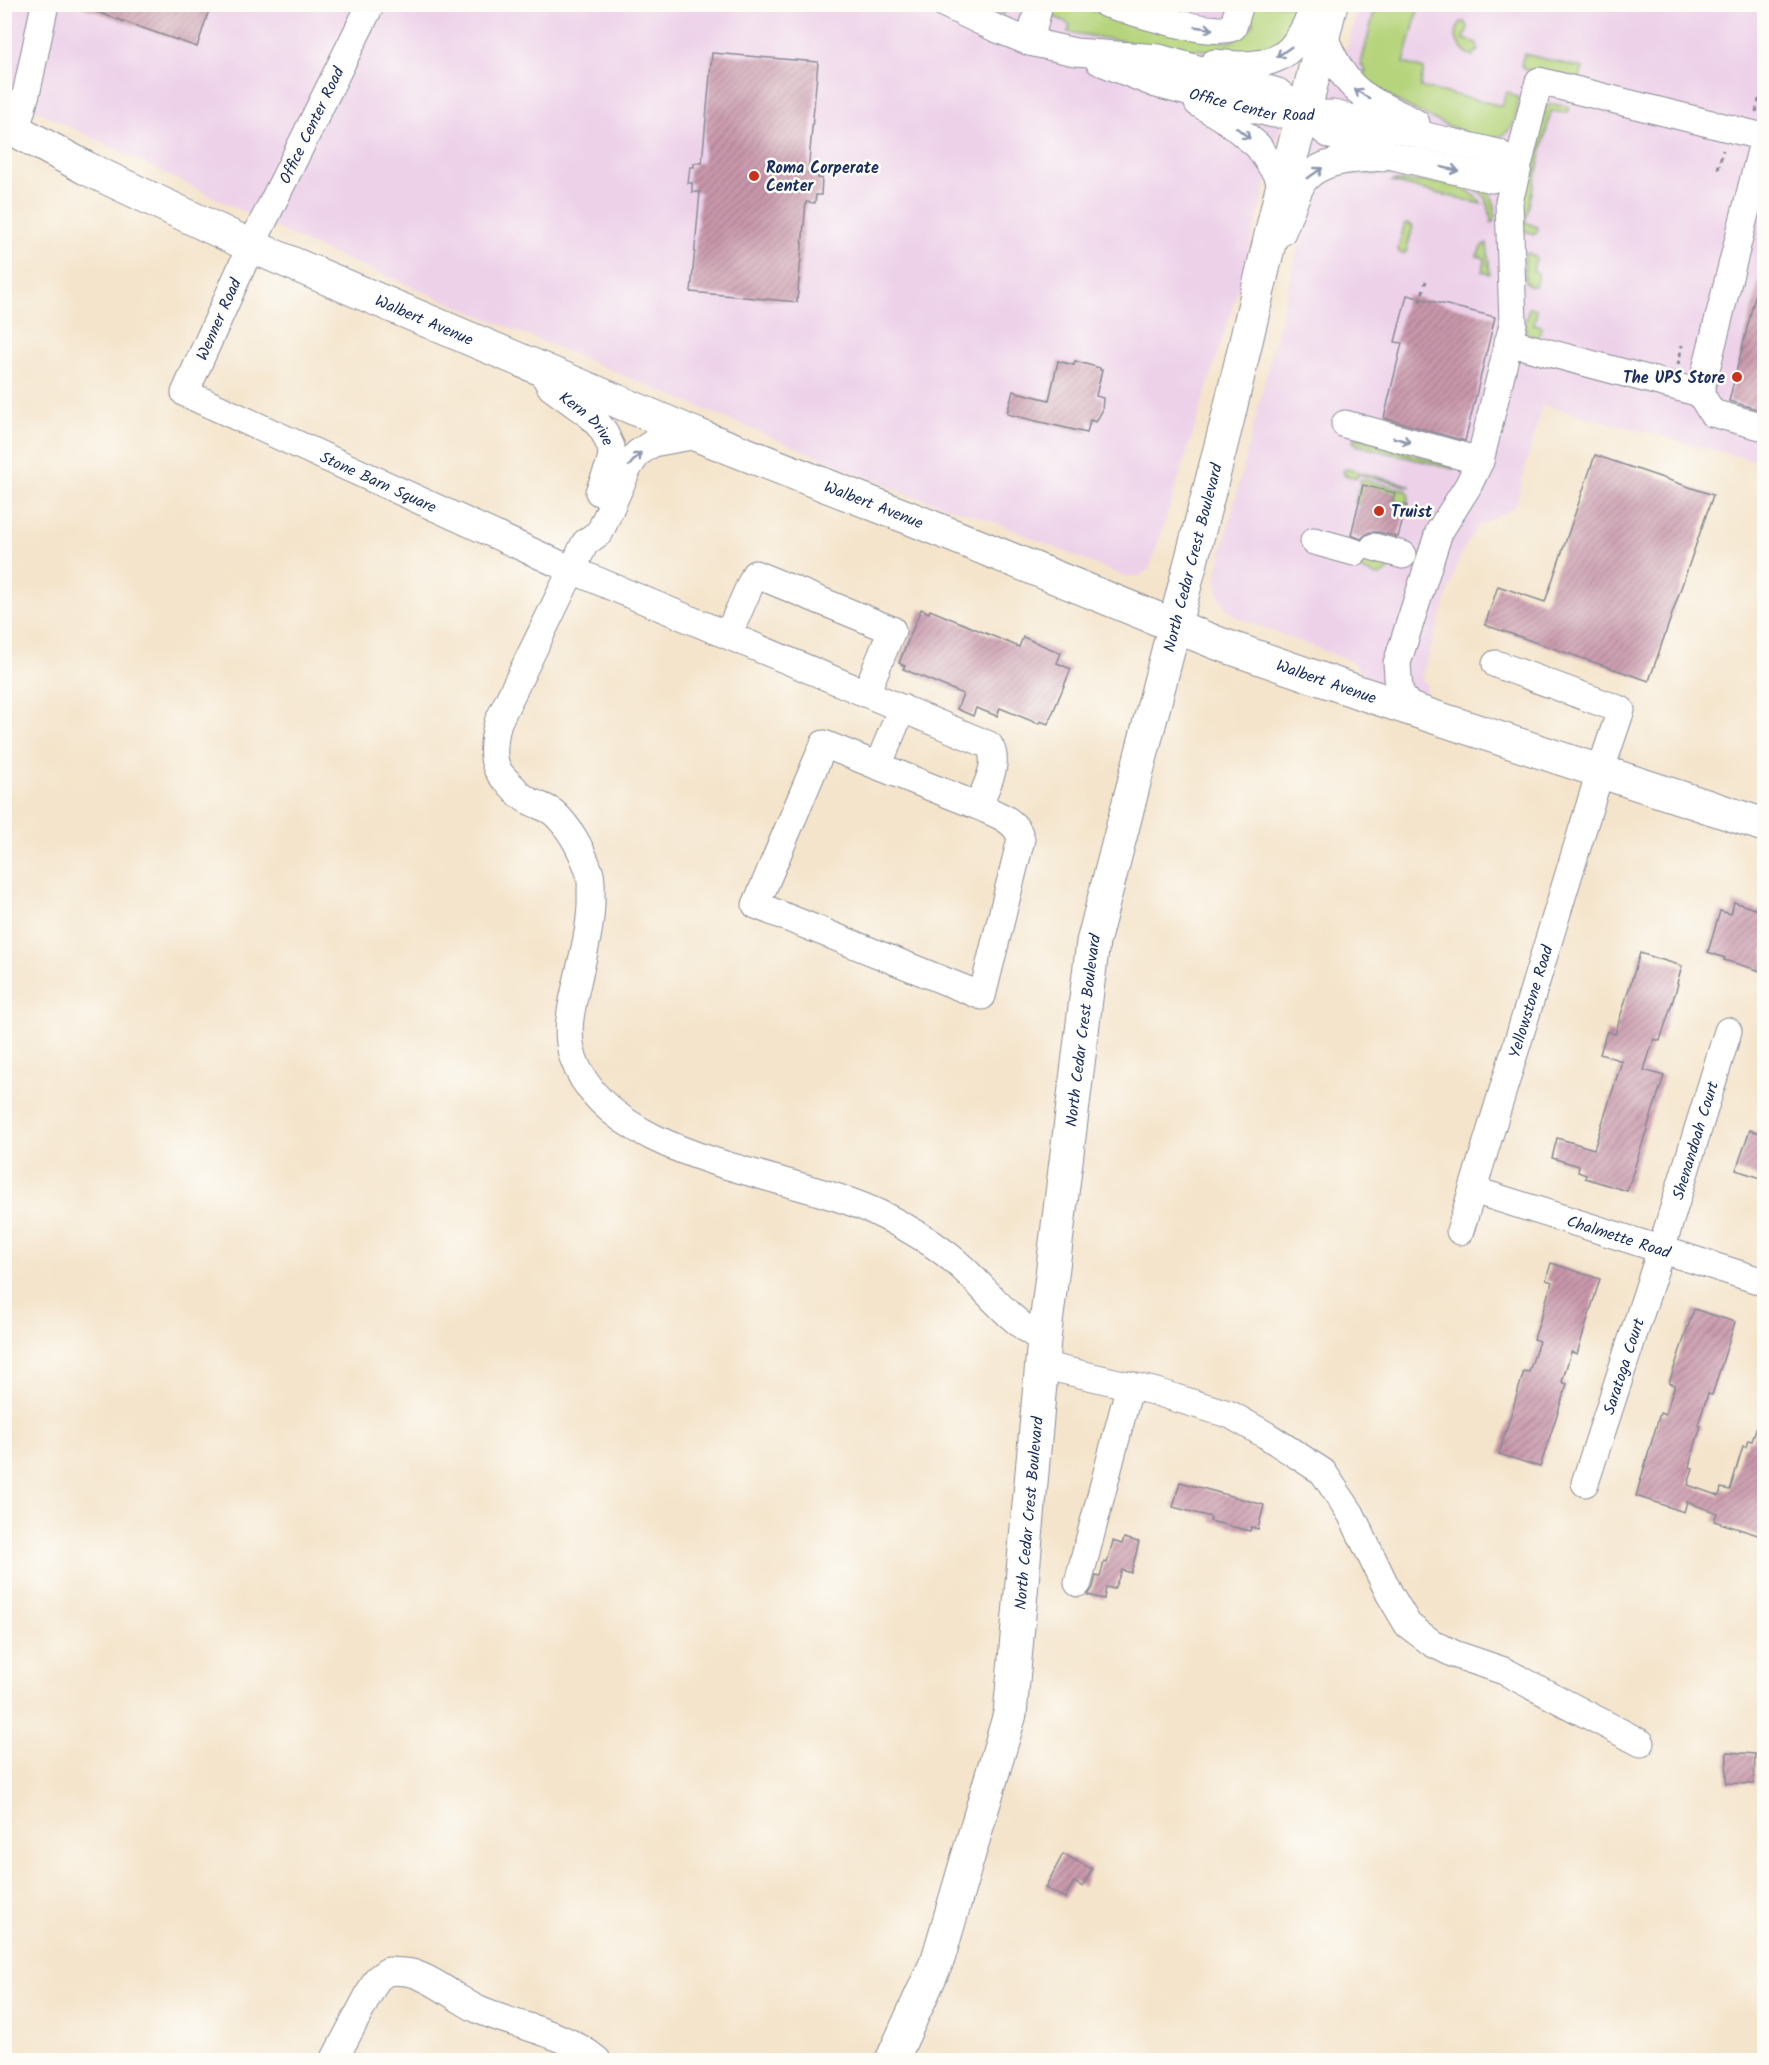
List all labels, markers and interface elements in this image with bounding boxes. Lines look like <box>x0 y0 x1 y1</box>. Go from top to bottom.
one-way arrow <box>1194 23 1213 34</box>
one-way arrow <box>1276 46 1292 58</box>
street label: Office Center Road <box>273 62 352 188</box>
street label: Office Center Road <box>1186 82 1316 128</box>
one-way arrow <box>1354 88 1371 101</box>
one-way arrow <box>1235 127 1251 140</box>
place label: Roma Corperate Center <box>766 156 879 199</box>
one-way arrow <box>1441 164 1460 176</box>
one-way arrow <box>1306 167 1323 179</box>
marker: Roma Corperate Center <box>747 169 761 183</box>
street label: Wenner Road <box>190 274 249 365</box>
street label: Walbert Avenue <box>371 289 477 353</box>
place label: The UPS Store <box>1623 366 1725 391</box>
marker: The UPS Store <box>1730 370 1744 384</box>
street label: Kern Drive <box>553 386 620 450</box>
one-way arrow <box>1392 434 1411 446</box>
street label: Stone Barn Square <box>315 445 440 520</box>
one-way arrow <box>628 452 642 467</box>
street label: North Cedar Crest Boulevard <box>1157 460 1230 655</box>
street label: Walbert Avenue <box>820 475 927 536</box>
place label: Truist <box>1391 500 1433 525</box>
marker: Truist <box>1372 504 1386 518</box>
street label: Walbert Avenue <box>1273 654 1379 711</box>
street label: North Cedar Crest Boulevard <box>1059 930 1109 1128</box>
street label: Yellowstone Road <box>1502 941 1561 1061</box>
street label: Shenandoah Court <box>1666 1077 1726 1203</box>
street label: Chalmette Road <box>1563 1209 1675 1266</box>
street label: Saratoga Court <box>1597 1314 1652 1418</box>
street label: North Cedar Crest Boulevard <box>1009 1415 1051 1611</box>

